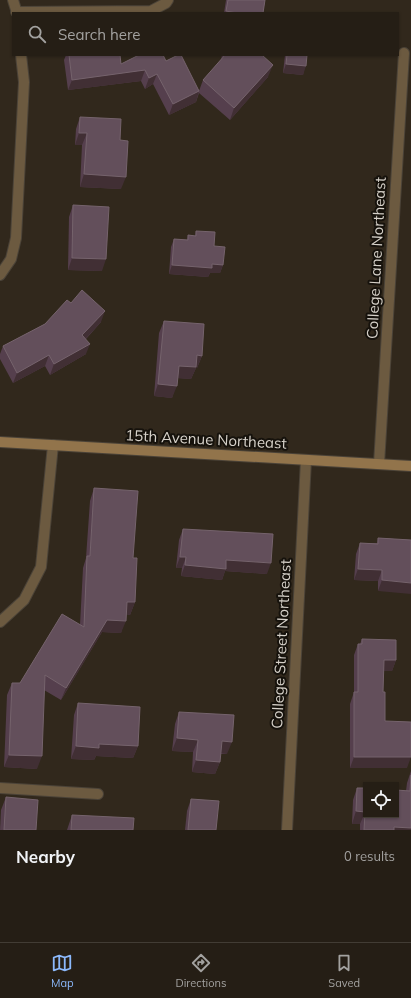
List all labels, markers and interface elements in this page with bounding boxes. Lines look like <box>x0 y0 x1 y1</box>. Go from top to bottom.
search box <box>12 12 399 56</box>
icon: search <box>26 23 48 45</box>
text: Search here <box>58 25 140 44</box>
street label: College Lane Northeast <box>362 177 390 339</box>
street label: 15th Avenue Northeast <box>125 425 287 453</box>
street label: College Street Northeast <box>267 559 295 729</box>
map controls <box>363 782 399 818</box>
button: locate <box>363 782 399 818</box>
text: Nearby <box>16 846 75 867</box>
text: 0 results <box>344 848 395 864</box>
tab: Map <box>51 952 74 990</box>
tab: Directions <box>176 952 226 990</box>
tab: Saved <box>328 952 360 990</box>

